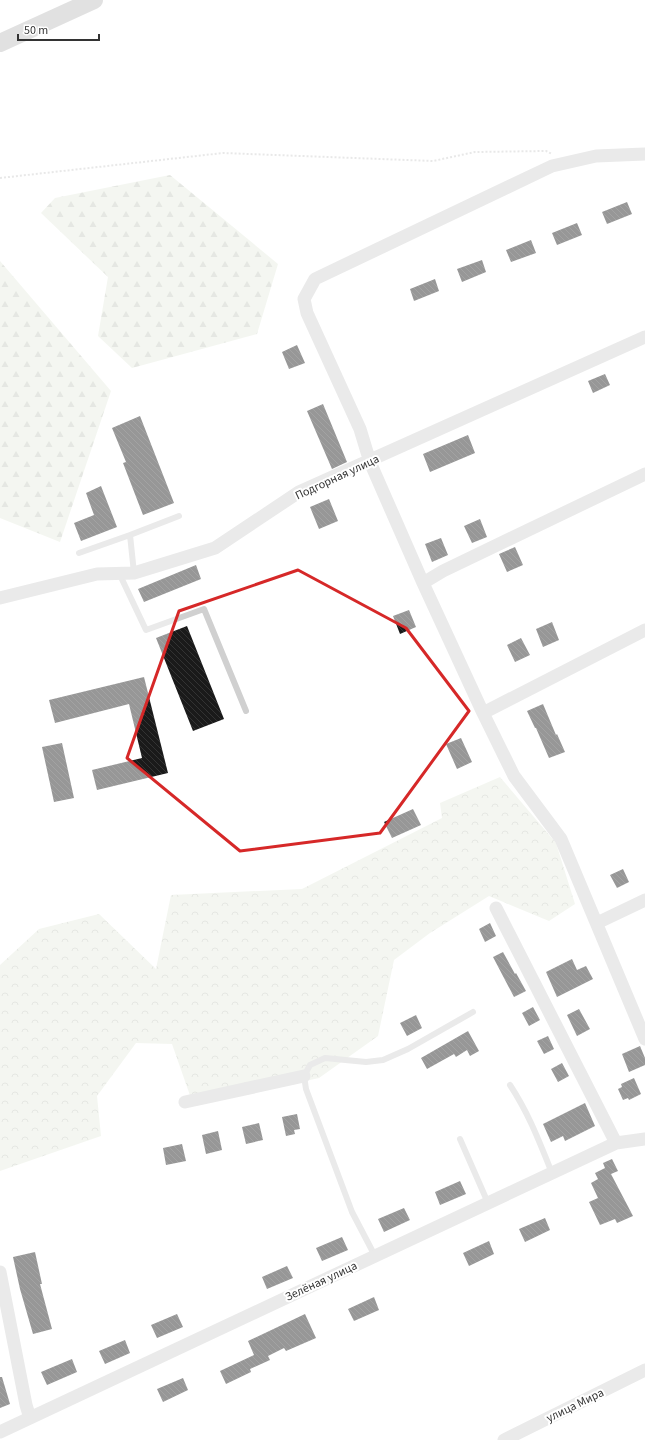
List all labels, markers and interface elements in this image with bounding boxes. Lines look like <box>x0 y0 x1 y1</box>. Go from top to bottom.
scale bar <box>18 16 99 42</box>
text: 50 m <box>24 22 48 39</box>
street label: Подгорная улица <box>292 451 382 504</box>
street label: Зелёная улица <box>282 1257 360 1306</box>
street label: улица Мирa <box>544 1384 607 1427</box>

